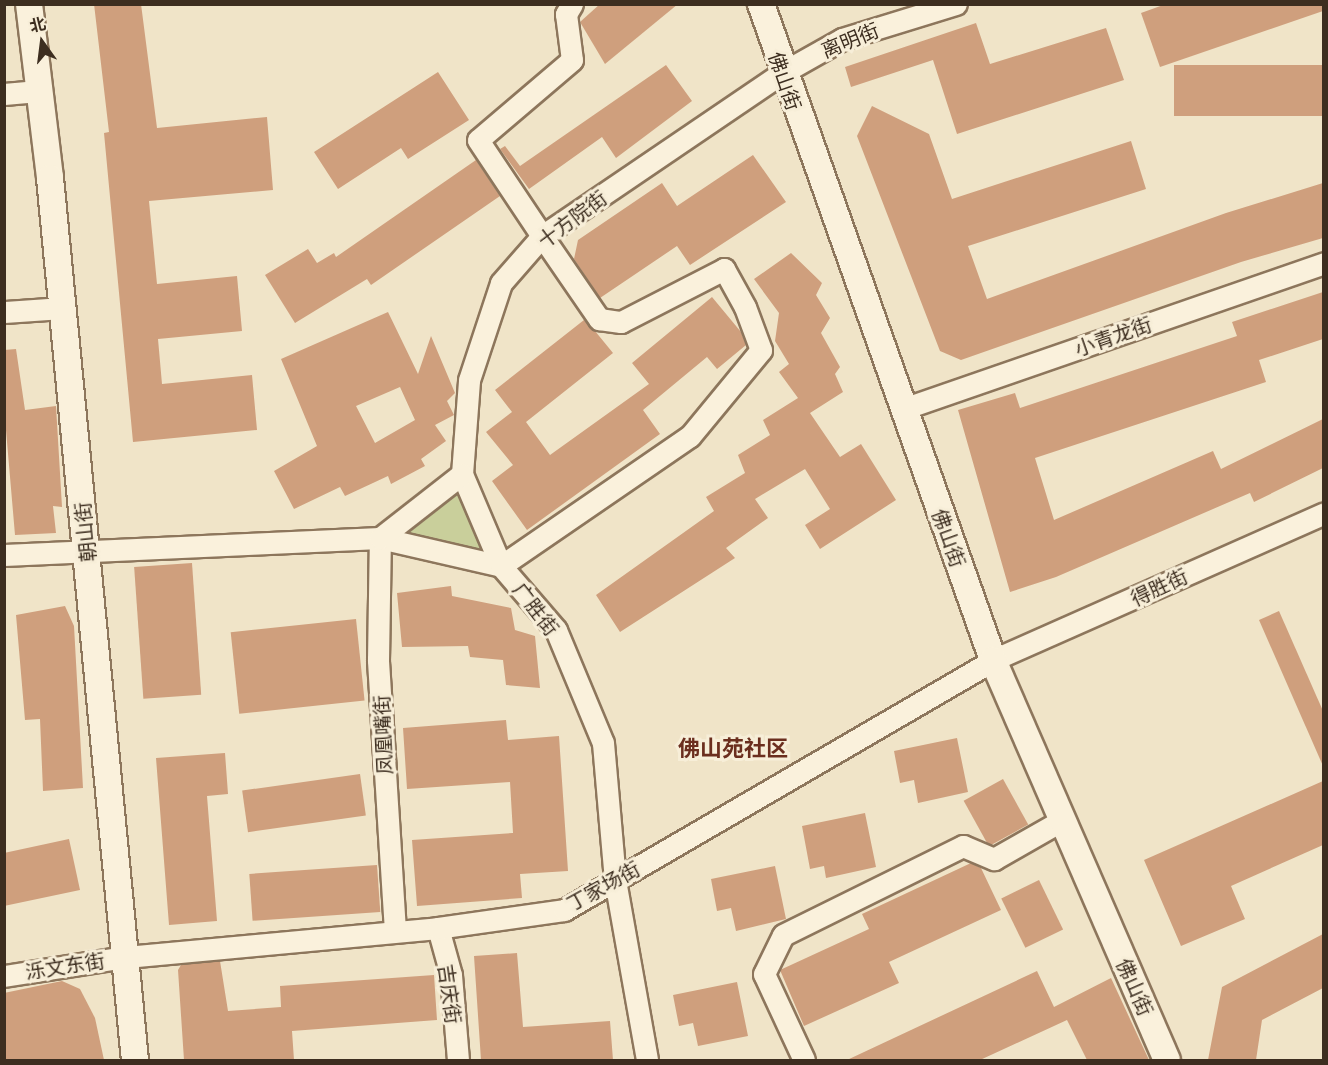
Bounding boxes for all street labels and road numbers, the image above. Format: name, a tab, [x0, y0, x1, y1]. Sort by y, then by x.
street label: 离明街	[818, 18, 882, 62]
street label: 佛山街	[764, 49, 806, 113]
street label: 十方院街	[533, 185, 611, 253]
street label: 小青龙街	[1071, 312, 1155, 360]
street label: 朝山街	[70, 501, 100, 563]
street label: 佛山街	[927, 506, 971, 570]
street label: 得胜街	[1127, 563, 1191, 611]
street label: 广胜街	[508, 578, 564, 640]
street label: 凤凰嘴街	[369, 694, 397, 776]
street label: 丁家场街	[562, 856, 644, 916]
street label: 泺文东街	[24, 948, 106, 984]
street label: 佛山街	[1112, 955, 1158, 1019]
street label: 吉庆街	[434, 963, 466, 1025]

